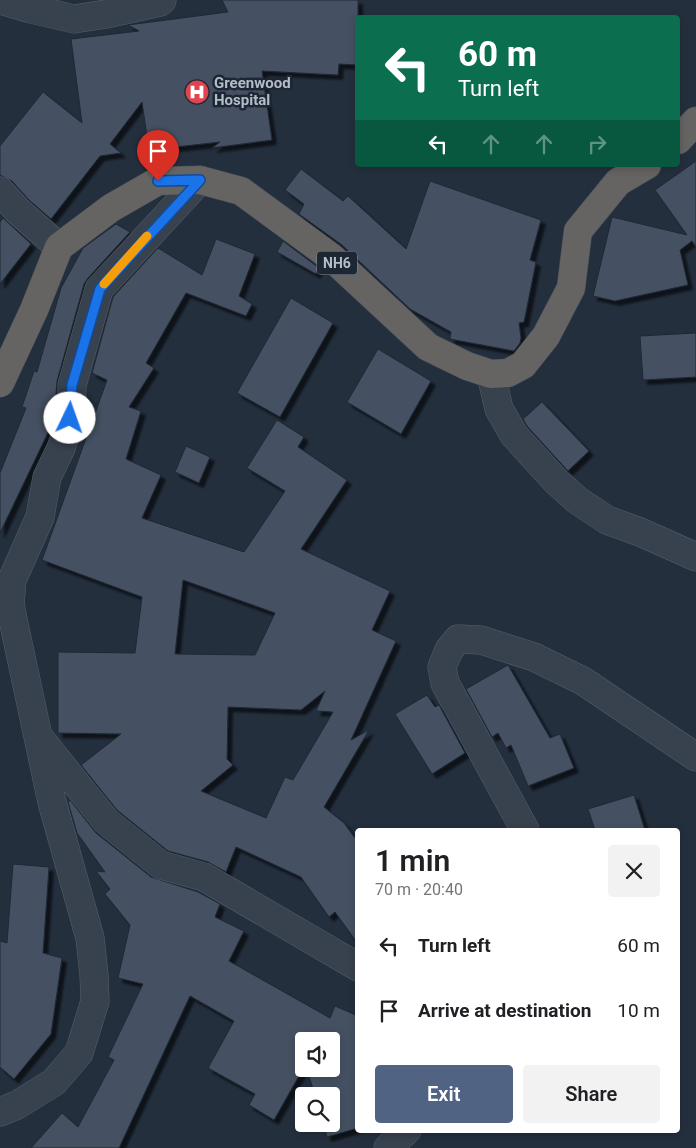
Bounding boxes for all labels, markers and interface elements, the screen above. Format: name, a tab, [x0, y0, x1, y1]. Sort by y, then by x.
text: 60 m	[458, 34, 537, 75]
icon: left	[375, 35, 440, 100]
place label: Greenwood Hospital	[214, 74, 291, 109]
text: Turn left	[458, 76, 539, 101]
hospital icon: Greenwood Hospital	[184, 79, 210, 105]
pin	[137, 130, 179, 181]
icon: left	[424, 130, 452, 158]
icon: ahead	[477, 130, 505, 158]
icon: ahead	[530, 130, 558, 158]
icon: right	[583, 130, 611, 158]
icon: arrive	[144, 137, 172, 165]
road number: NH6	[317, 252, 357, 274]
position arrow	[43, 391, 95, 443]
text: 1 min	[375, 843, 450, 878]
button: close	[608, 845, 660, 897]
text: 70 m · 20:40	[375, 880, 463, 899]
icon: left	[375, 932, 403, 960]
text: Turn left	[418, 934, 491, 957]
text: 60 m	[617, 934, 660, 957]
icon: arrive	[375, 997, 403, 1025]
text: Arrive at destination	[418, 999, 591, 1022]
text: 10 m	[617, 999, 660, 1022]
map controls	[295, 1032, 340, 1132]
button: sound	[295, 1032, 340, 1077]
button: Exit	[375, 1065, 513, 1123]
button: Share	[523, 1065, 660, 1123]
button: search	[295, 1087, 340, 1132]

